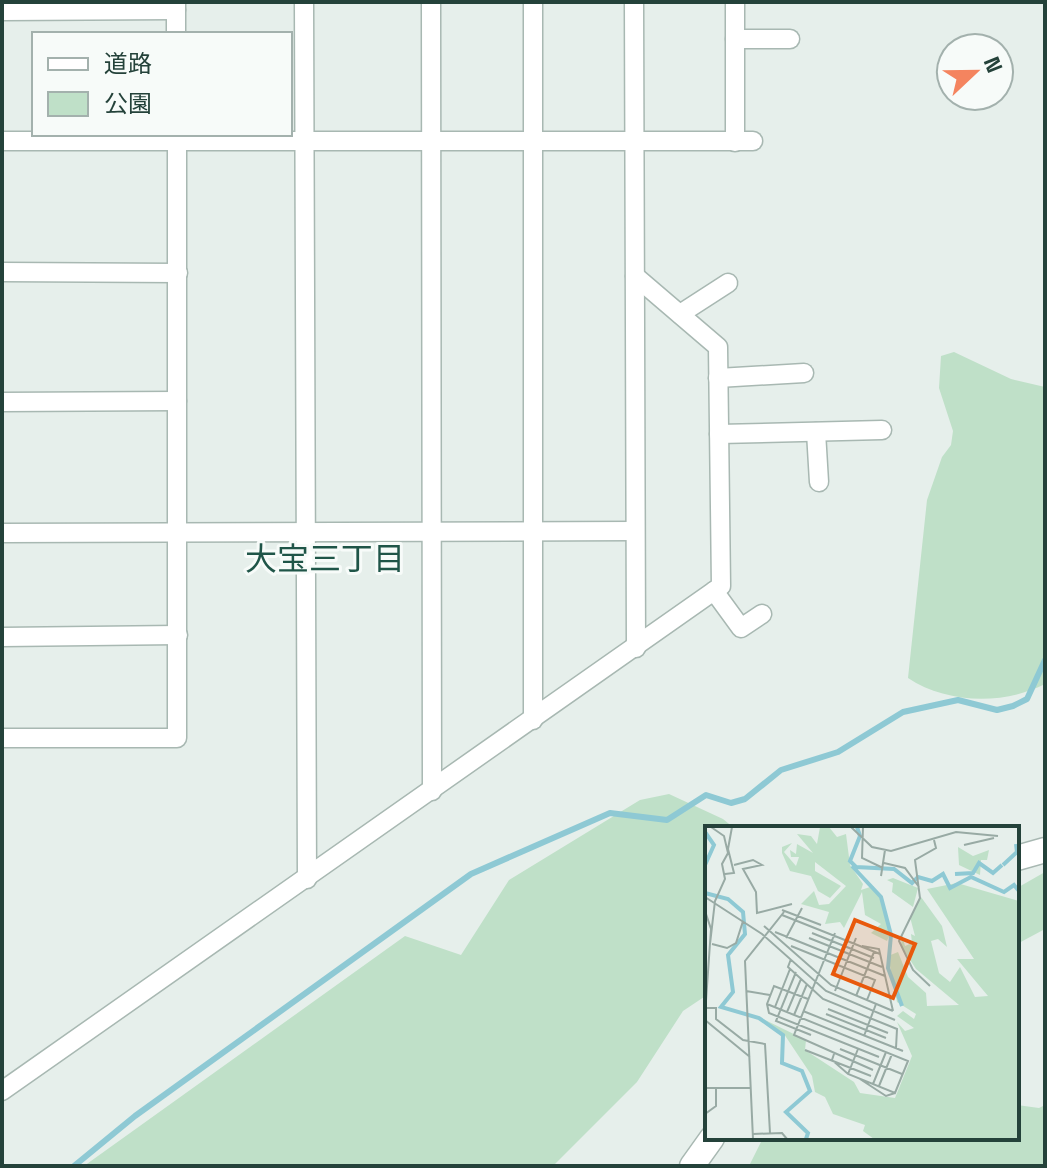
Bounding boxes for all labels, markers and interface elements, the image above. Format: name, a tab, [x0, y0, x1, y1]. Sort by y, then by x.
legend	[32, 32, 292, 136]
north arrow	[935, 32, 1015, 112]
text: 道路	[104, 48, 152, 79]
text: N	[978, 52, 1009, 77]
text: 公園	[104, 88, 152, 119]
district label: 大宝三丁目	[245, 539, 405, 579]
inset map	[705, 826, 1019, 1140]

